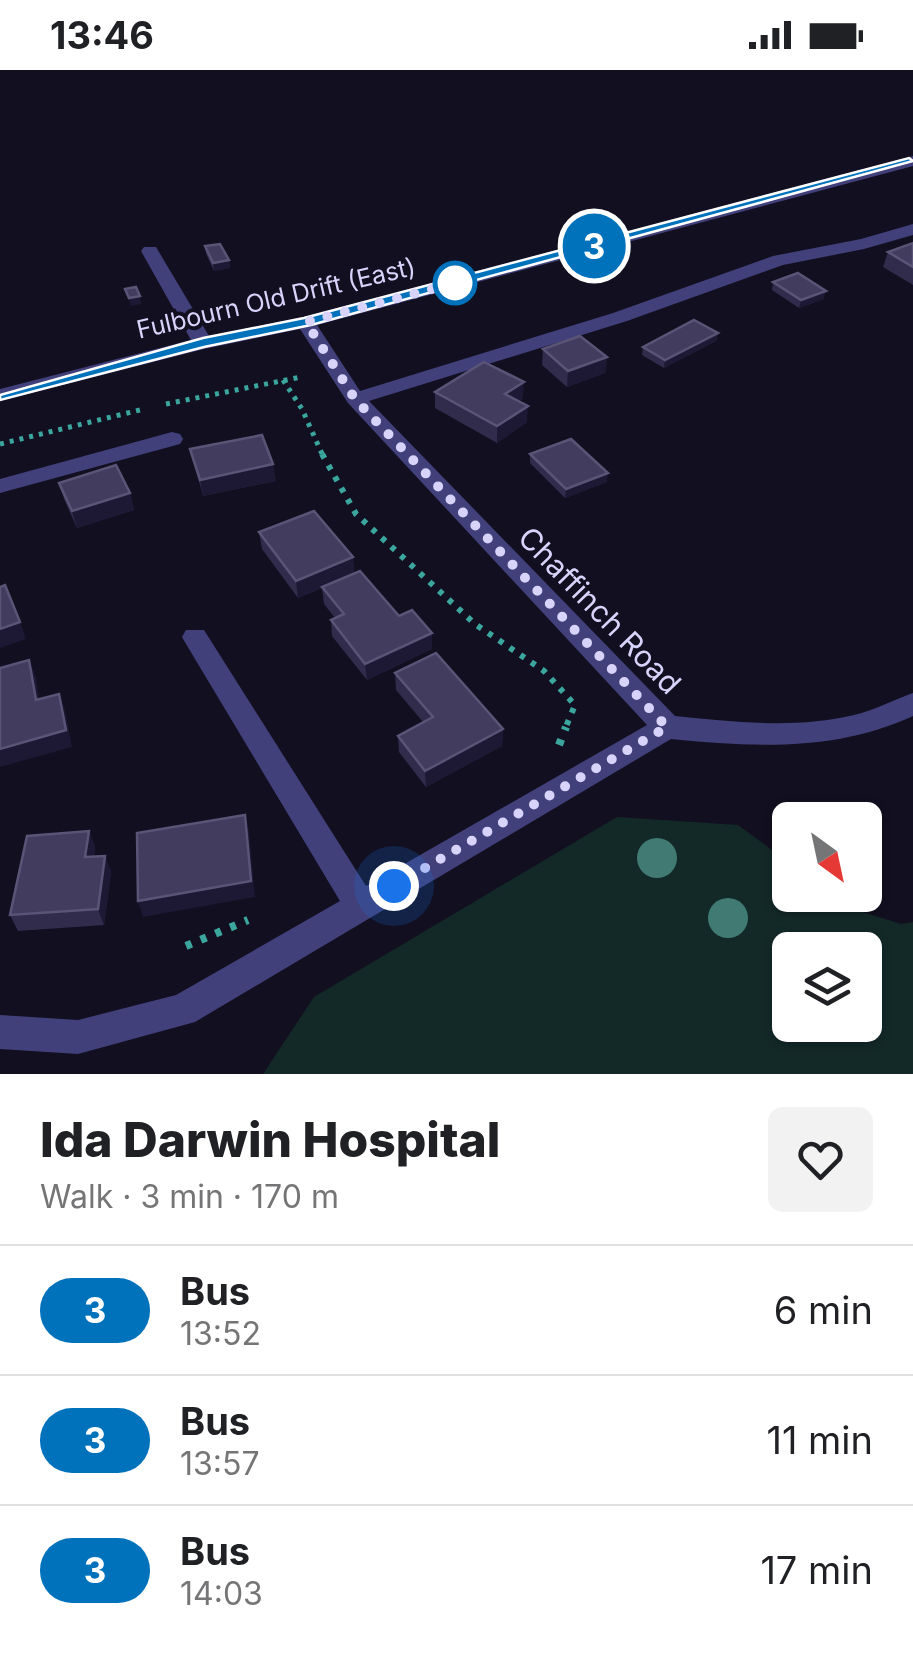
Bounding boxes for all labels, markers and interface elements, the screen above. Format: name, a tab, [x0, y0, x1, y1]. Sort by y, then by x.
text: 13:46	[50, 12, 154, 58]
line badge: 3	[562, 214, 626, 278]
text: 3	[583, 225, 605, 267]
street label: Fulbourn Old Drift (East)	[134, 251, 418, 345]
unlabelled marker	[434, 262, 476, 304]
street label: Chaffinch Road	[511, 519, 689, 701]
north arrow	[772, 802, 882, 912]
map controls	[772, 802, 882, 1042]
your location	[369, 861, 419, 911]
button: layers	[772, 932, 882, 1042]
button: heart	[768, 1107, 873, 1212]
text: Ida Darwin Hospital	[40, 1110, 500, 1169]
text: Walk · 3 min · 170 m	[40, 1177, 339, 1216]
text: Bus	[180, 1268, 250, 1314]
text: 6 min	[774, 1287, 873, 1333]
text: 3	[84, 1289, 106, 1331]
text: 13:52	[180, 1314, 261, 1353]
text: Bus	[180, 1398, 250, 1444]
text: 11 min	[766, 1417, 873, 1463]
text: 3	[84, 1419, 106, 1461]
text: 13:57	[180, 1444, 260, 1483]
text: Bus	[180, 1528, 250, 1574]
text: 17 min	[760, 1547, 873, 1593]
text: 3	[84, 1549, 106, 1591]
text: 14:03	[180, 1574, 263, 1613]

